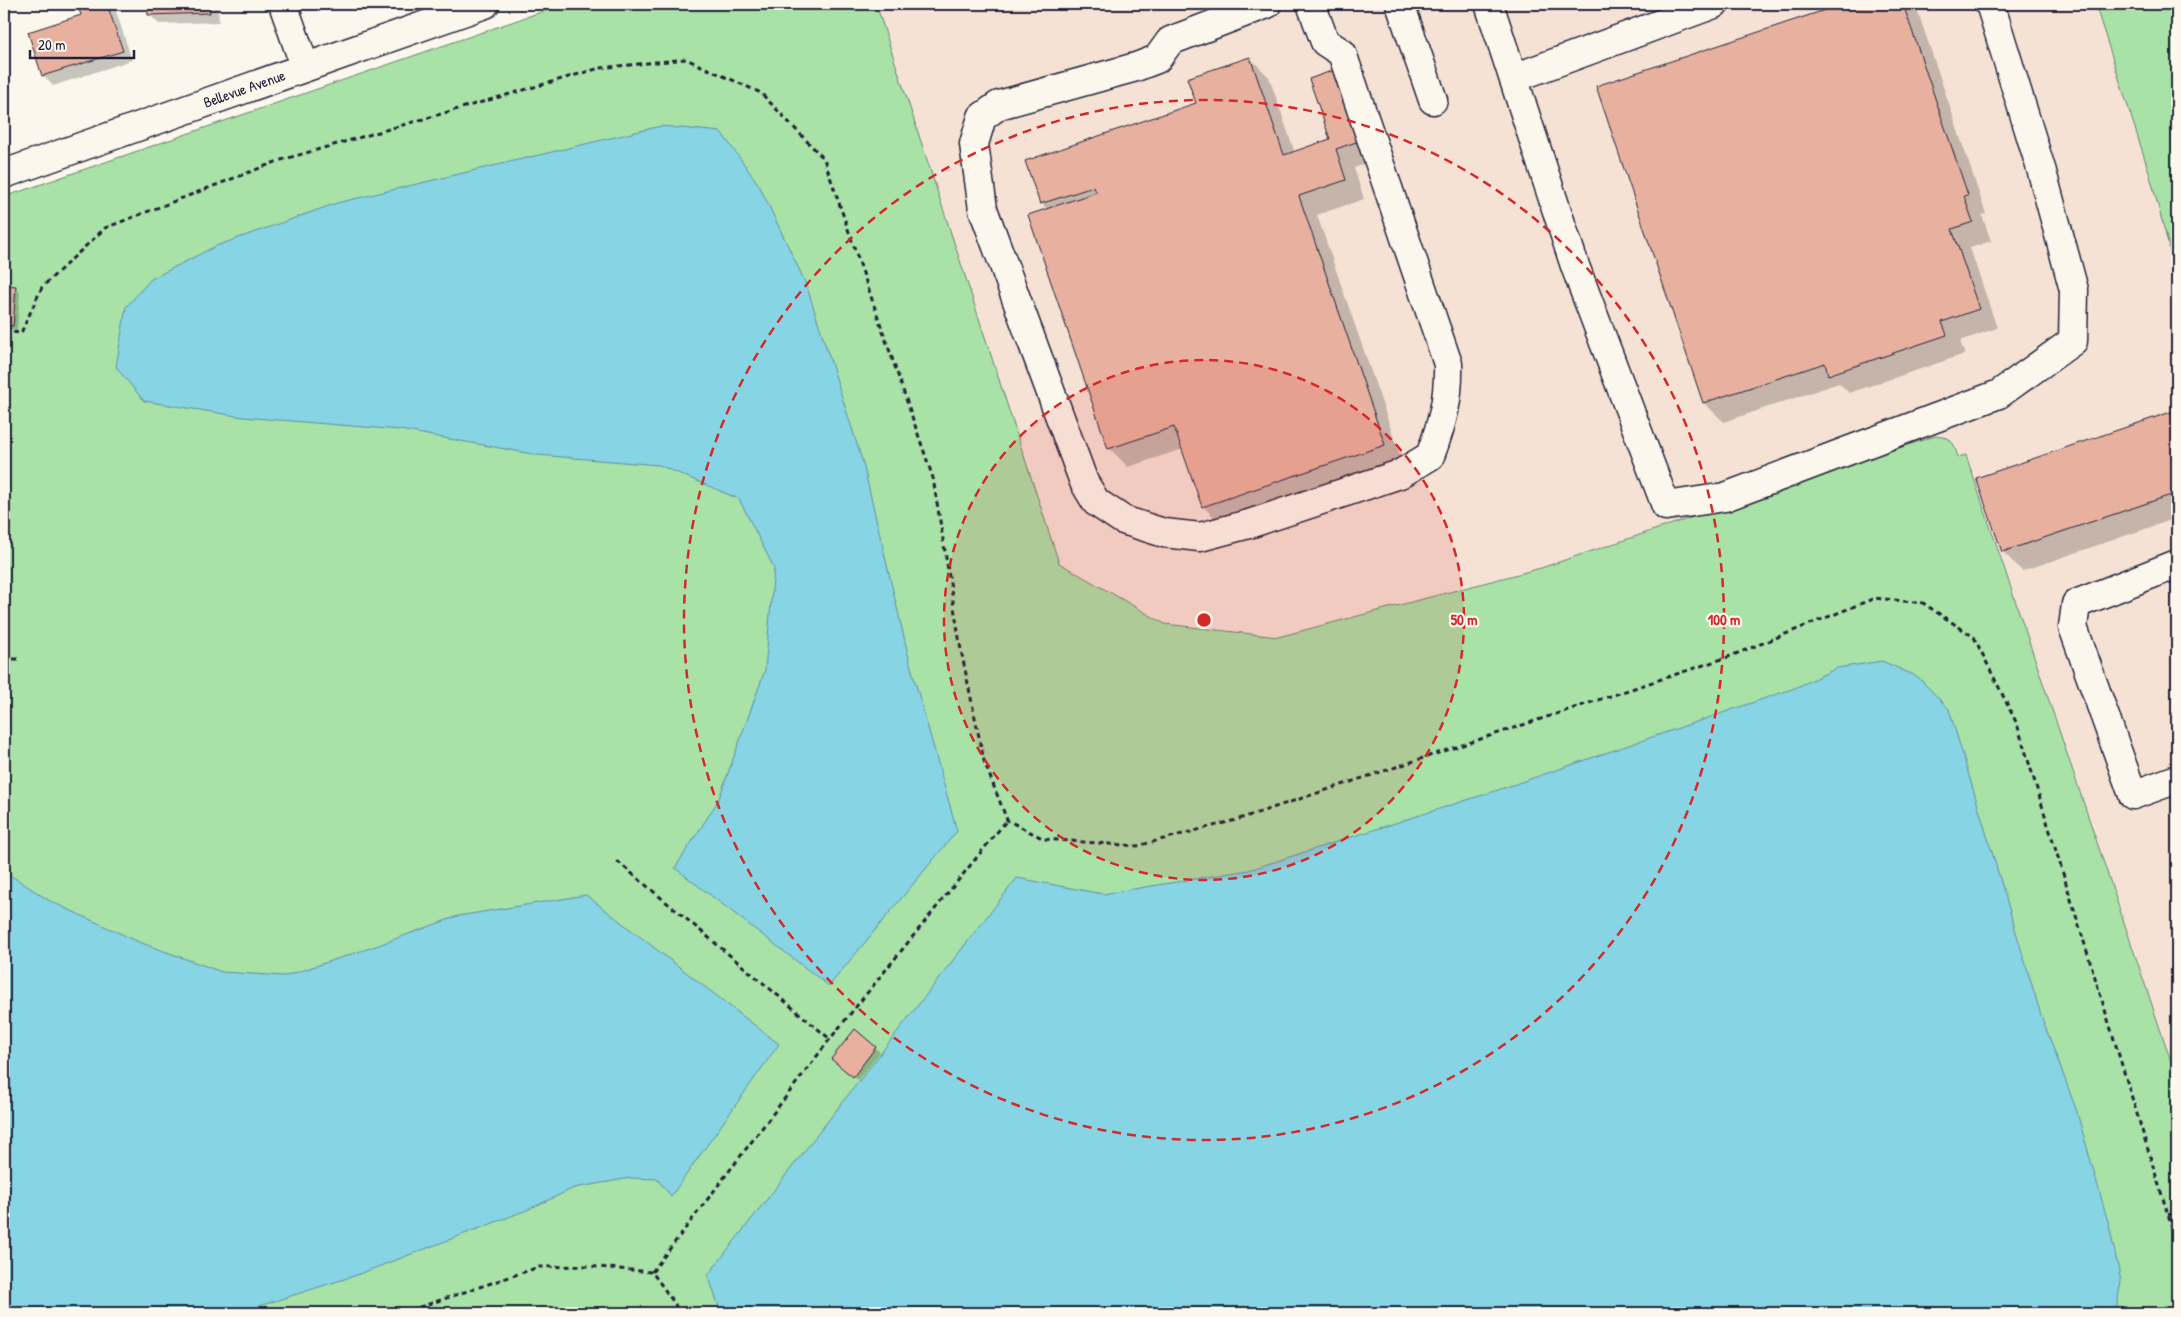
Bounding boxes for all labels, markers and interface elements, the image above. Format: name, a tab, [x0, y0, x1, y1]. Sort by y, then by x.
scale bar	[30, 28, 134, 60]
text: 20 m	[38, 34, 65, 55]
street label: Bellevue Avenue	[200, 64, 288, 113]
text: 50 m	[1451, 609, 1477, 630]
text: 100 m	[1708, 609, 1740, 630]
centre of rings	[1195, 611, 1213, 629]

